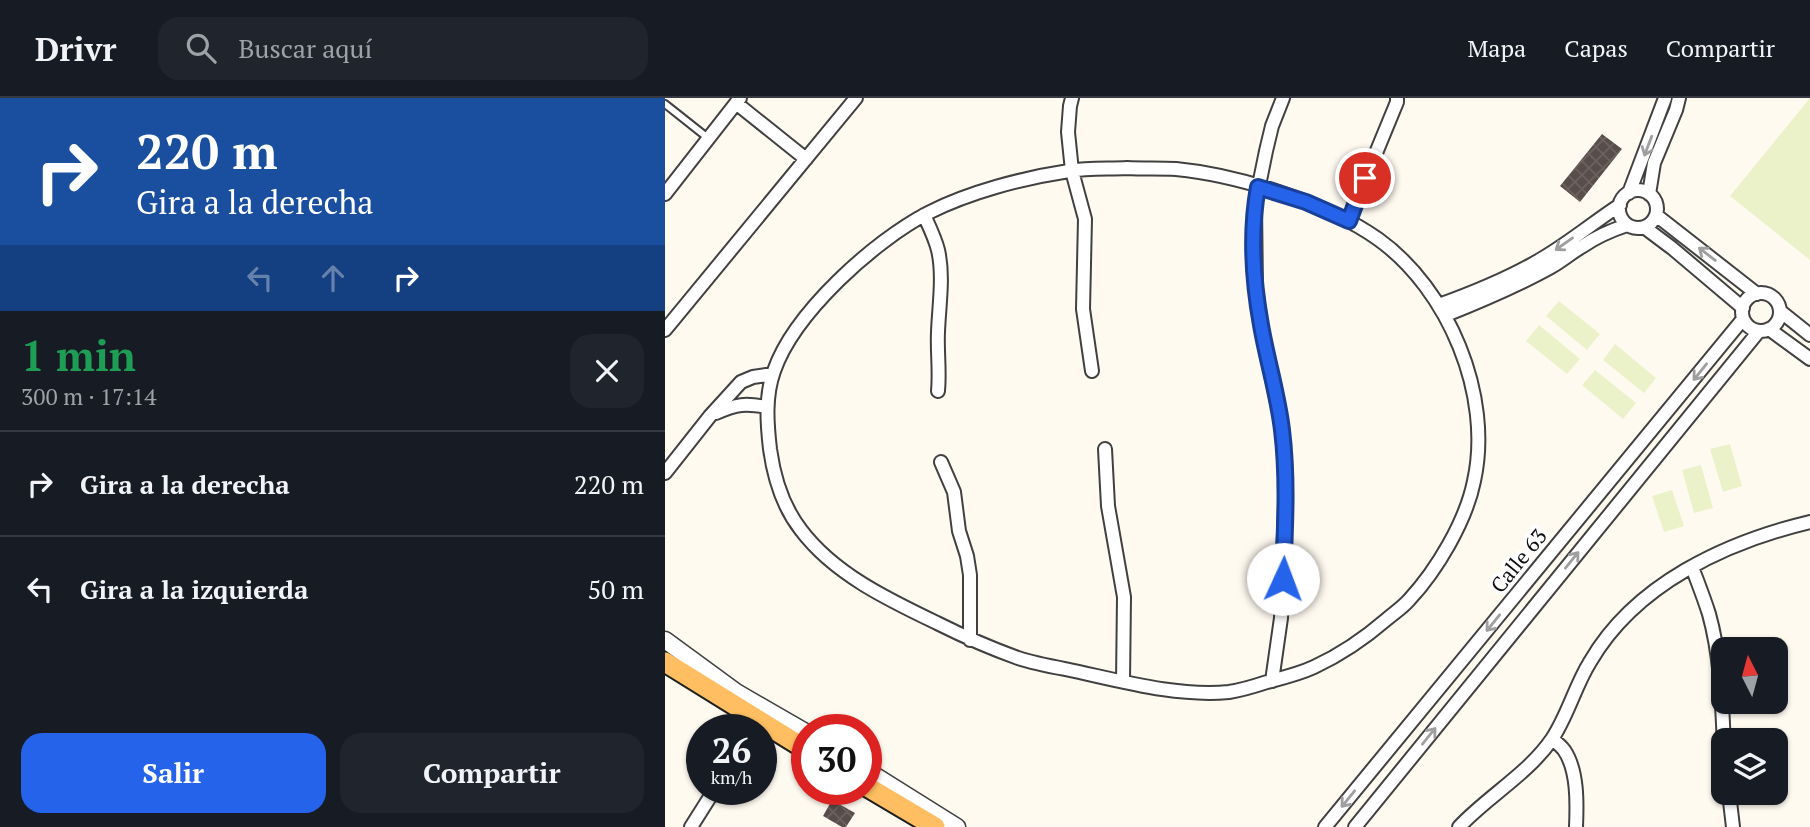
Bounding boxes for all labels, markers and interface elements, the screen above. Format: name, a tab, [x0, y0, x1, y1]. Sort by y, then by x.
search box	[158, 17, 648, 80]
text: Drivr	[35, 27, 116, 70]
icon: search	[182, 29, 220, 67]
text: Buscar aquí	[238, 31, 372, 65]
text: Mapa	[1468, 32, 1526, 64]
text: Capas	[1564, 32, 1628, 64]
text: Compartir	[1666, 32, 1775, 64]
text: 220 m	[136, 118, 278, 183]
icon: right	[21, 126, 112, 217]
one-way arrow	[1640, 134, 1653, 156]
pin	[1335, 148, 1395, 208]
icon: arrive	[1346, 159, 1384, 197]
text: Gira a la derecha	[136, 181, 373, 223]
one-way arrow	[1554, 237, 1574, 251]
one-way arrow	[1698, 247, 1716, 262]
icon: left	[241, 259, 279, 297]
icon: ahead	[314, 259, 352, 297]
icon: right	[387, 259, 425, 297]
text: 1 min	[21, 327, 136, 383]
button: close	[570, 334, 644, 408]
one-way arrow	[1692, 362, 1708, 380]
text: 300 m · 17:14	[21, 381, 156, 412]
icon: right	[21, 465, 59, 503]
text: Gira a la derecha	[80, 467, 290, 501]
text: 220 m	[574, 467, 644, 501]
street label: Calle 63	[1484, 522, 1553, 598]
position arrow	[1246, 542, 1320, 616]
one-way arrow	[1565, 551, 1580, 569]
icon: left	[21, 570, 59, 608]
text: Gira a la izquierda	[80, 572, 308, 606]
text: 50 m	[588, 572, 644, 606]
one-way arrow	[1485, 614, 1501, 632]
north arrow	[1711, 637, 1789, 714]
map controls	[1711, 637, 1788, 805]
speed limit sign: 30	[791, 714, 882, 805]
text: 26	[712, 727, 751, 773]
one-way arrow	[1421, 728, 1436, 746]
button: layers	[1711, 728, 1788, 805]
button: Salir	[21, 733, 326, 813]
button: Compartir	[340, 733, 644, 813]
text: km/h	[711, 765, 752, 789]
one-way arrow	[1341, 789, 1356, 807]

